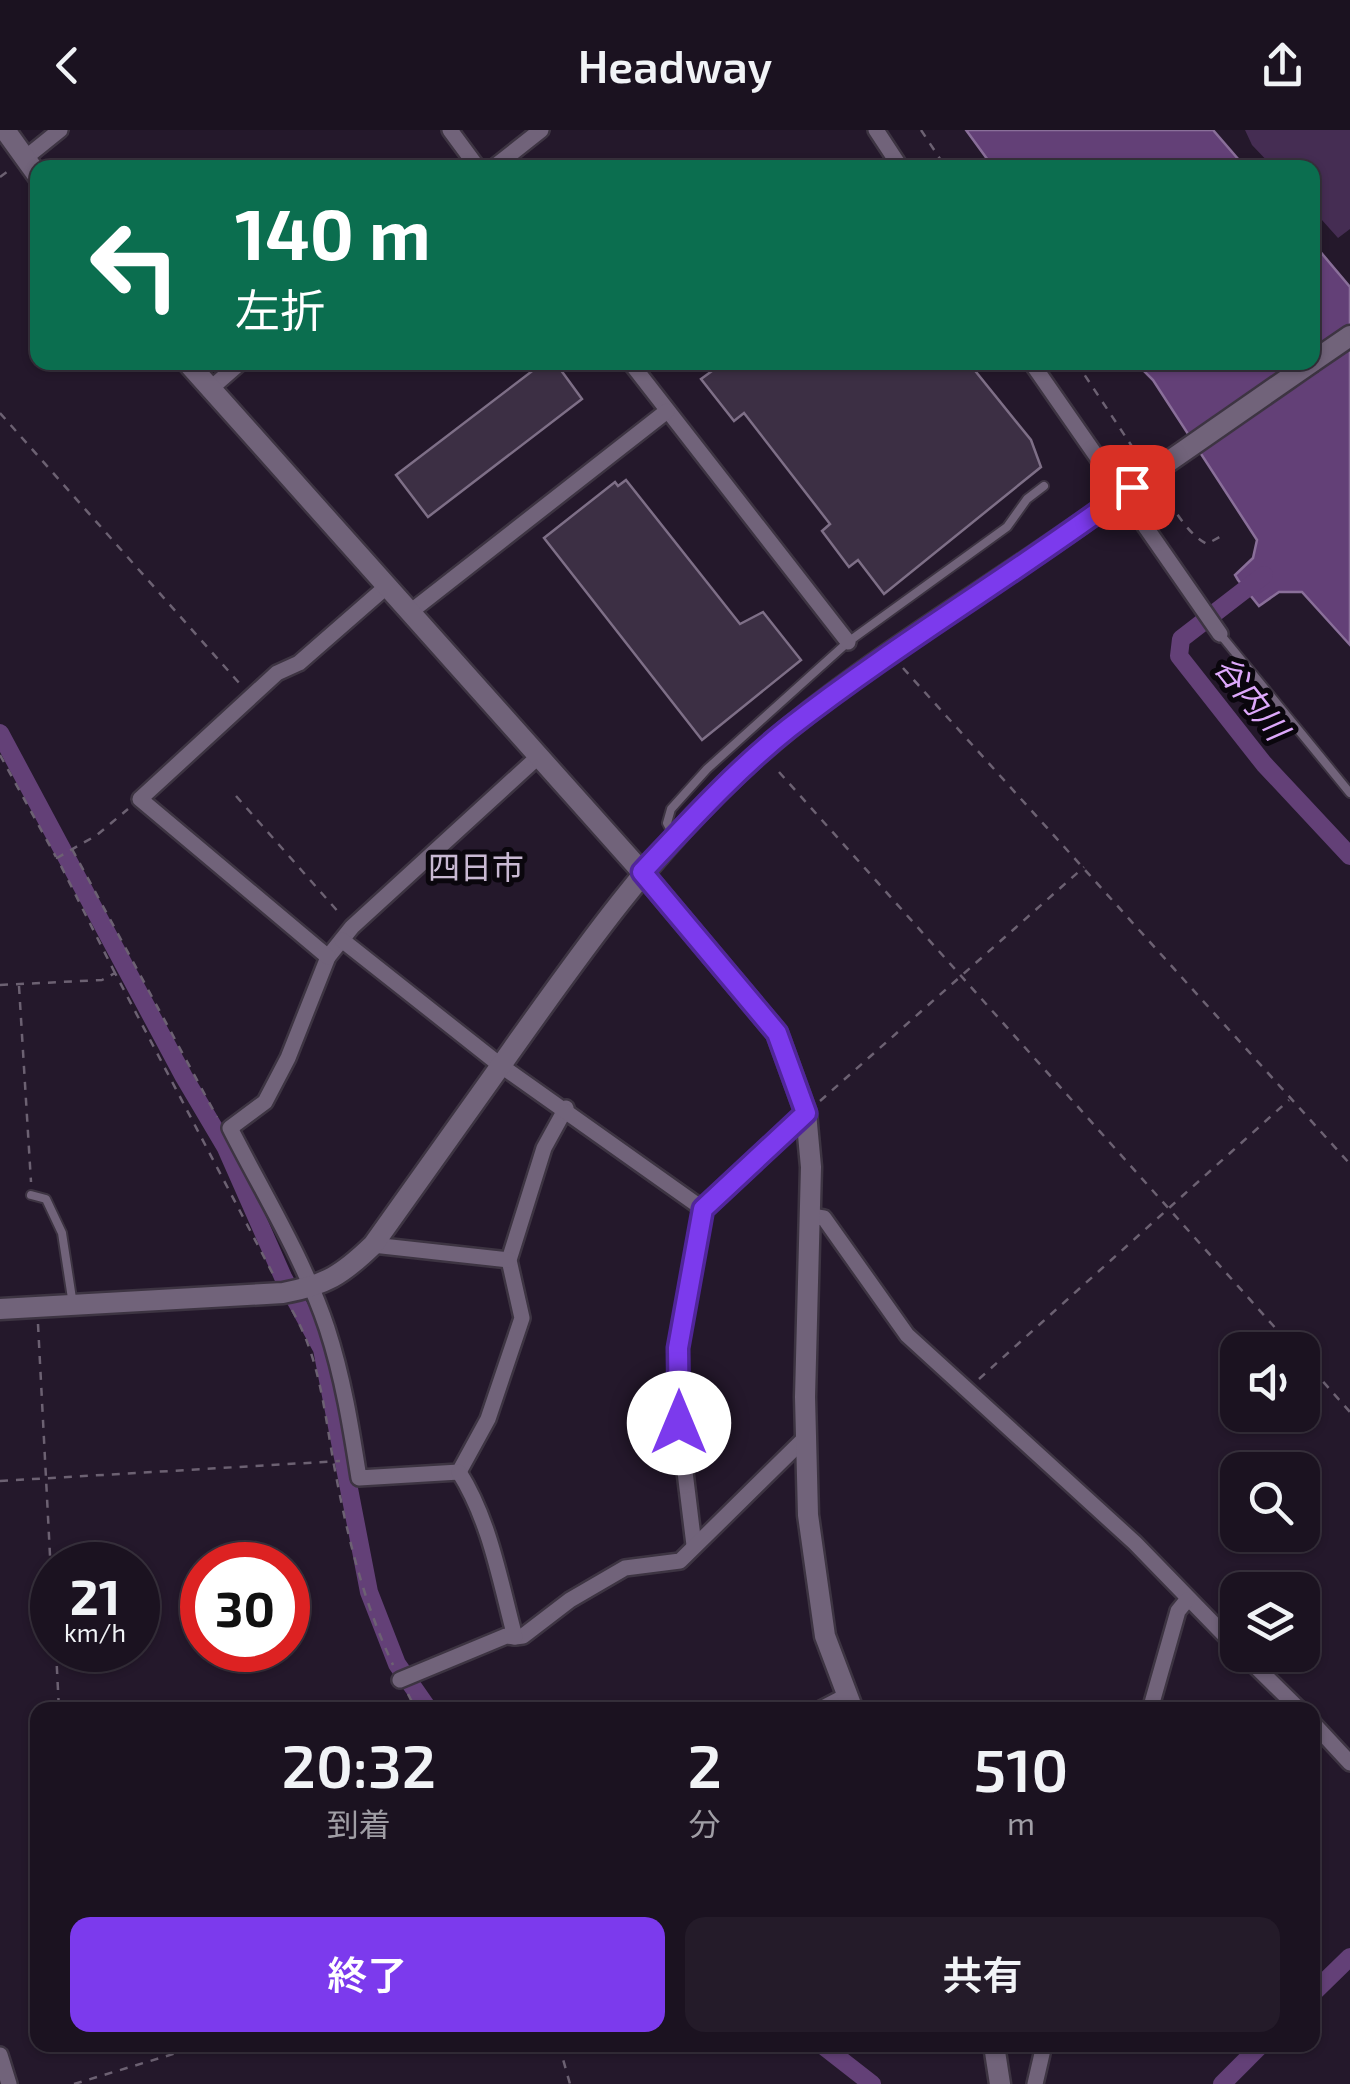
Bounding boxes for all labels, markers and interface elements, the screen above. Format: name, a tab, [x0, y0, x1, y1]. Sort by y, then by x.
icon: back	[40, 38, 95, 93]
text: Headway	[578, 38, 772, 92]
icon: share	[1255, 38, 1310, 93]
text: 140 m	[235, 190, 431, 274]
icon: left	[70, 200, 200, 330]
text: 左折	[235, 282, 325, 336]
pin	[1090, 445, 1175, 530]
icon: arrive	[1105, 460, 1160, 515]
water label: 谷内川	[1208, 647, 1299, 749]
district label: 四日市	[428, 847, 524, 885]
map controls	[1220, 1332, 1320, 1672]
button: sound	[1220, 1332, 1320, 1432]
position arrow	[627, 1371, 731, 1475]
button: search	[1220, 1452, 1320, 1552]
speed limit sign: 30	[180, 1542, 310, 1672]
text: 21	[70, 1565, 120, 1625]
button: layers	[1220, 1572, 1320, 1672]
text: km/h	[64, 1617, 126, 1647]
text: 20:32	[282, 1728, 436, 1800]
text: 2	[688, 1728, 722, 1800]
text: 510	[974, 1732, 1068, 1804]
text: m	[1007, 1803, 1035, 1841]
text: 到着	[327, 1804, 391, 1842]
text: 分	[689, 1804, 721, 1842]
button: 終了	[70, 1917, 665, 2032]
button: 共有	[685, 1917, 1280, 2032]

